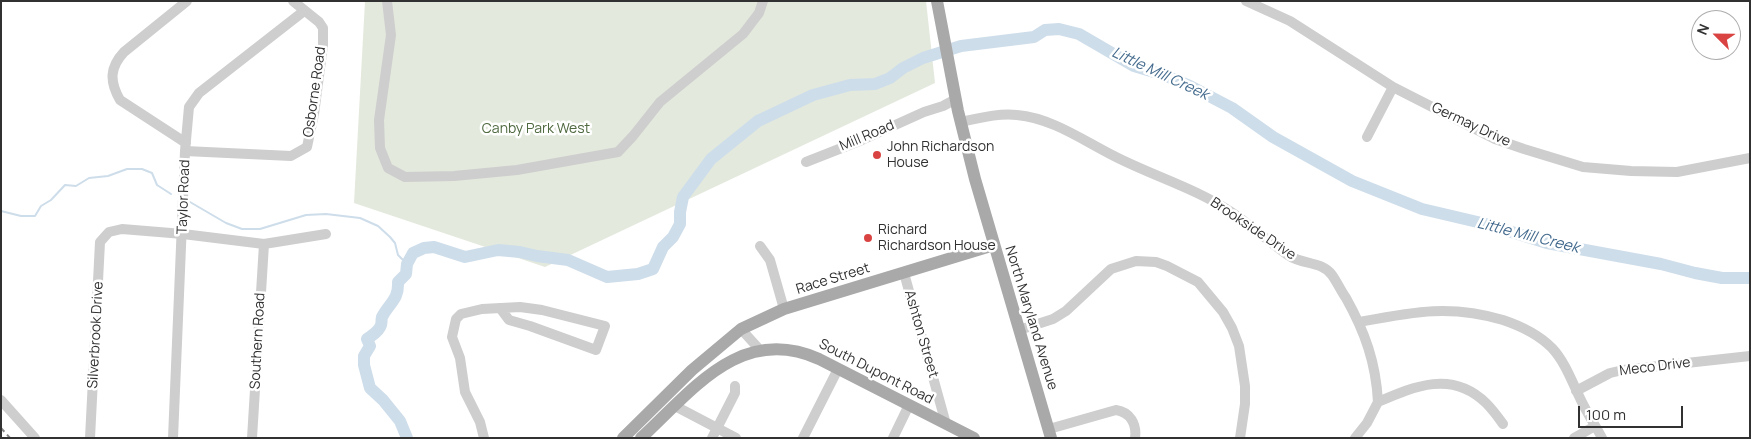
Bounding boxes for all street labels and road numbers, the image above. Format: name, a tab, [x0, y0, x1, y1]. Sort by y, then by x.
street label: Osborne Road	[300, 46, 330, 138]
street label: Germay Drive	[1429, 99, 1513, 151]
street label: Mill Road	[837, 117, 897, 155]
street label: Taylor Road	[174, 159, 194, 235]
street label: Brookside Drive	[1207, 194, 1299, 264]
street label: North Maryland Avenue	[1001, 244, 1061, 392]
street label: Race Street	[794, 260, 872, 298]
street label: Silverbrook Drive	[85, 281, 107, 389]
street label: Ashton Street	[900, 288, 942, 380]
street label: Southern Road	[247, 292, 269, 390]
street label: South Dupont Road	[816, 336, 936, 408]
street label: Meco Drive	[1619, 354, 1691, 380]

